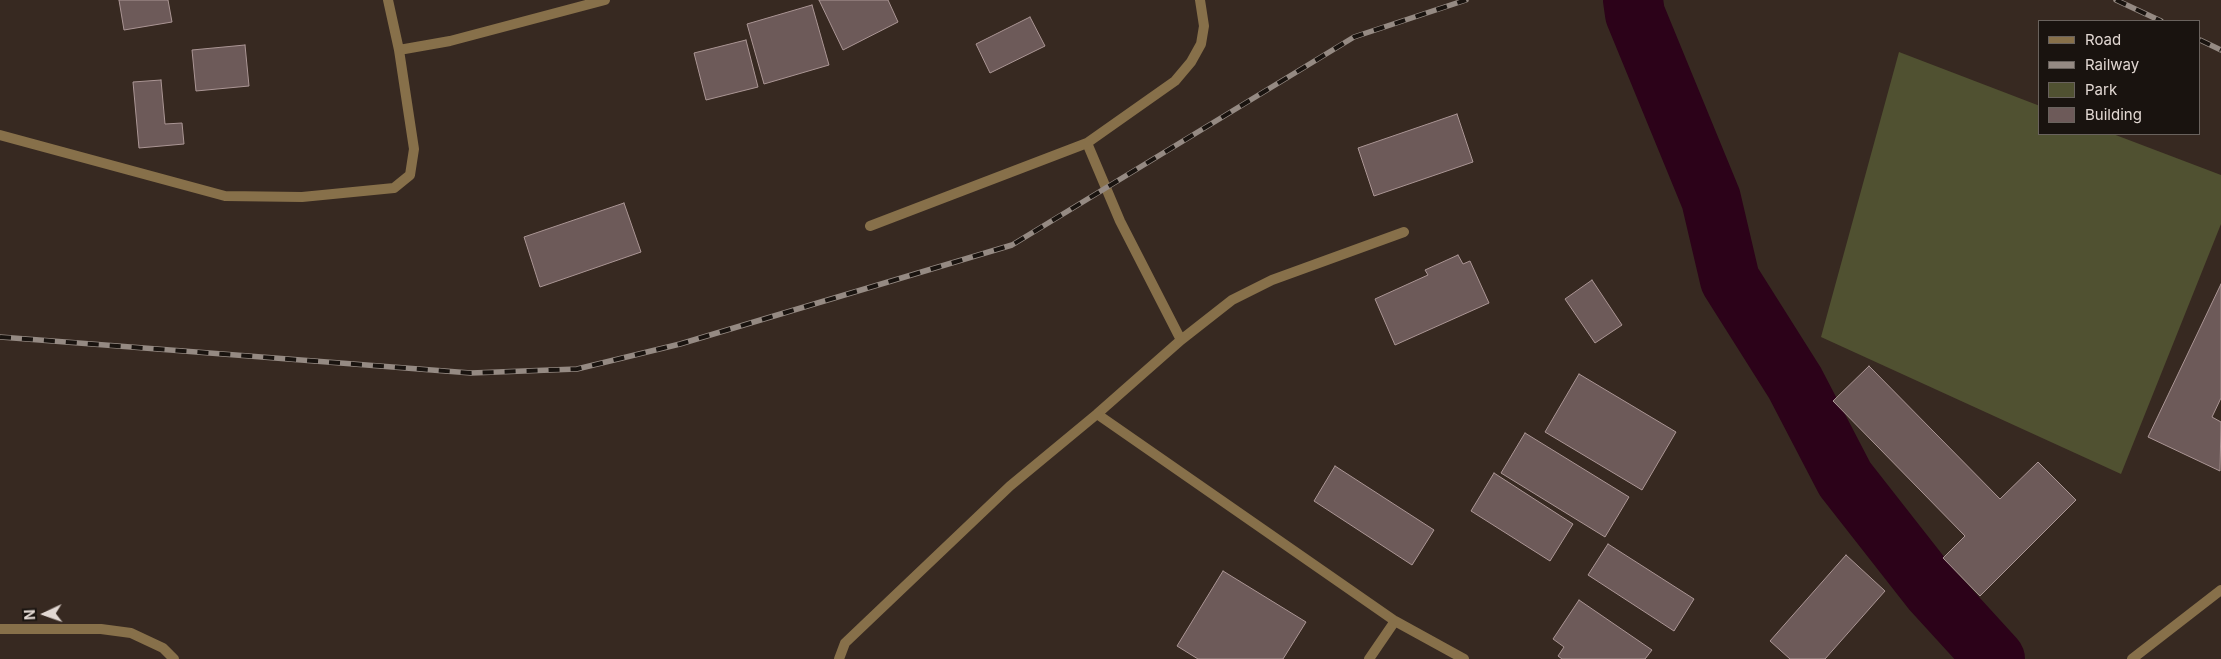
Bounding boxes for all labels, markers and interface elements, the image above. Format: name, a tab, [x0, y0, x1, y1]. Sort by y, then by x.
legend	[2038, 20, 2201, 135]
text: Road	[2085, 30, 2121, 49]
text: Railway	[2085, 55, 2139, 74]
text: Park	[2085, 80, 2117, 99]
text: Building	[2085, 105, 2142, 124]
north arrow	[20, 589, 70, 639]
text: N	[21, 609, 38, 621]

